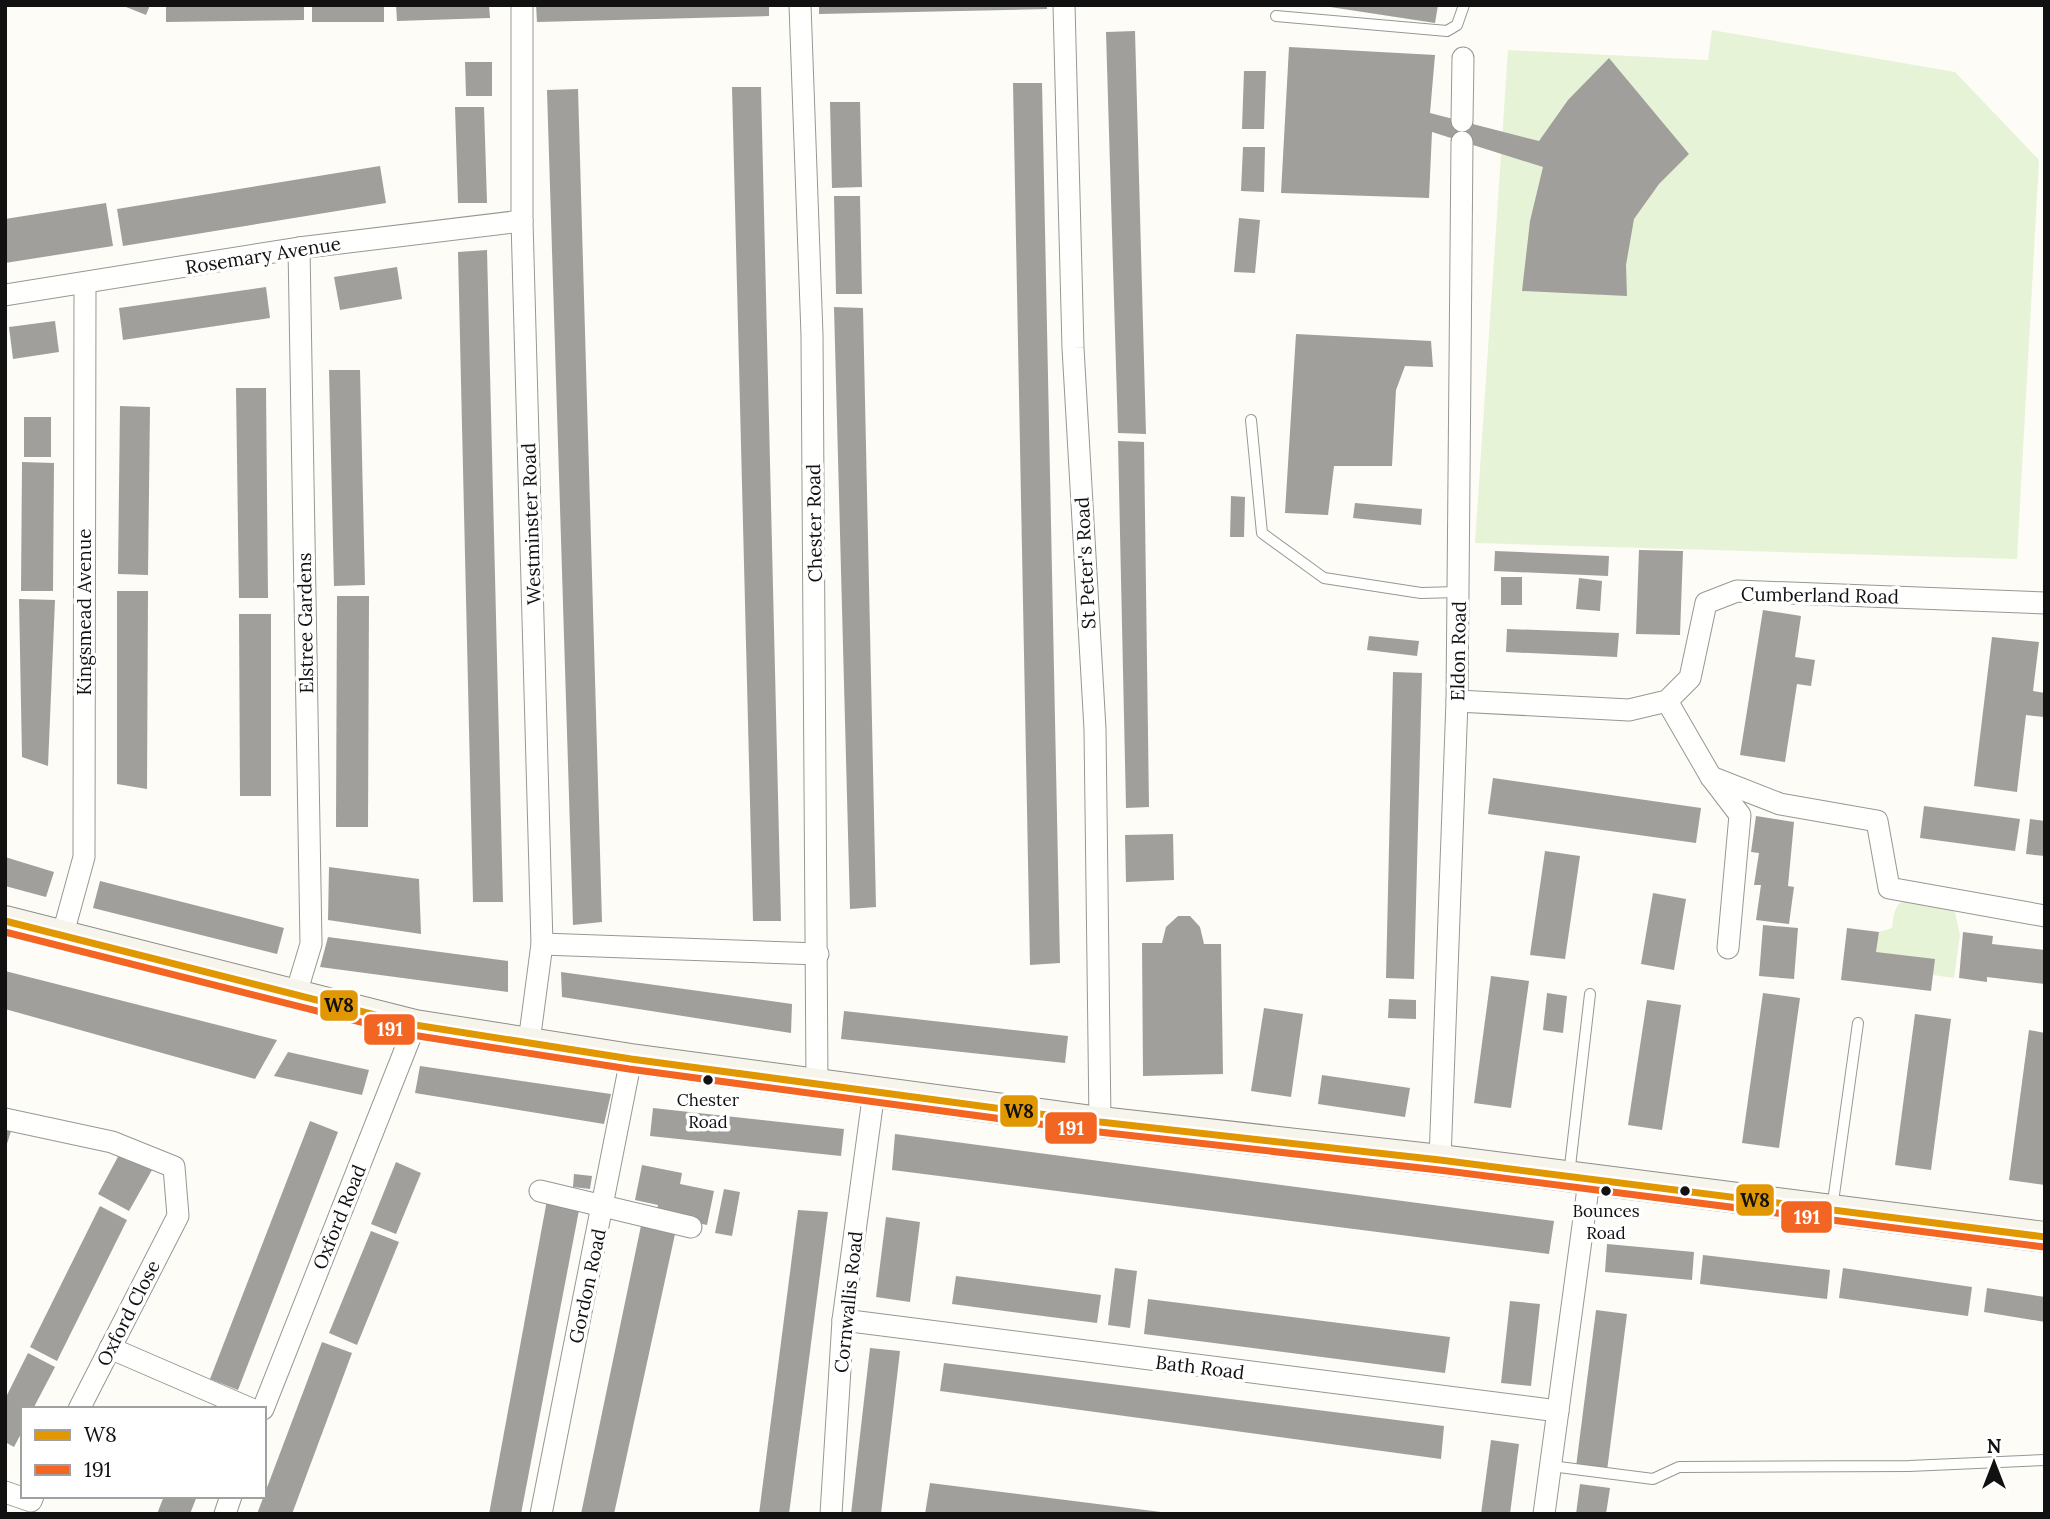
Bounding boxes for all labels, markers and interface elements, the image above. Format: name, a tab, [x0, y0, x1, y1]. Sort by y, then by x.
street label: Rosemary Avenue	[184, 231, 342, 279]
street label: Westminster Road	[516, 443, 546, 605]
street label: Chester Road	[801, 463, 827, 583]
street label: St Peter's Road	[1070, 496, 1100, 630]
street label: Kingsmead Avenue	[72, 528, 96, 696]
street label: Elstree Gardens	[292, 552, 318, 694]
street label: Cumberland Road	[1741, 582, 1899, 608]
street label: Eldon Road	[1445, 601, 1471, 701]
line badge: W8	[319, 989, 359, 1022]
text: W8	[324, 993, 354, 1017]
line badge: 191	[363, 1013, 416, 1046]
text: 191	[377, 1017, 403, 1041]
marker: Chester Road	[701, 1073, 715, 1087]
place label: Chester Road	[677, 1089, 740, 1133]
line badge: W8	[999, 1094, 1039, 1128]
text: W8	[1004, 1099, 1034, 1123]
line badge: 191	[1044, 1111, 1098, 1145]
text: 191	[1058, 1116, 1084, 1140]
street label: Oxford Road	[307, 1161, 371, 1273]
line badge: W8	[1735, 1183, 1775, 1217]
marker: Bounces Road	[1599, 1184, 1613, 1198]
unlabelled marker	[1678, 1184, 1692, 1198]
text: W8	[1740, 1188, 1770, 1212]
place label: Bounces Road	[1572, 1200, 1640, 1244]
line badge: 191	[1780, 1200, 1833, 1234]
text: 191	[1794, 1205, 1820, 1229]
street label: Gordon Road	[563, 1226, 611, 1346]
street label: Cornwallis Road	[829, 1230, 867, 1374]
street label: Oxford Close	[91, 1256, 165, 1370]
street label: Bath Road	[1154, 1350, 1246, 1384]
legend	[21, 1407, 266, 1498]
text: W8	[84, 1421, 117, 1448]
north arrow	[1959, 1428, 2029, 1498]
text: N	[1987, 1434, 2002, 1458]
text: 191	[84, 1456, 111, 1483]

